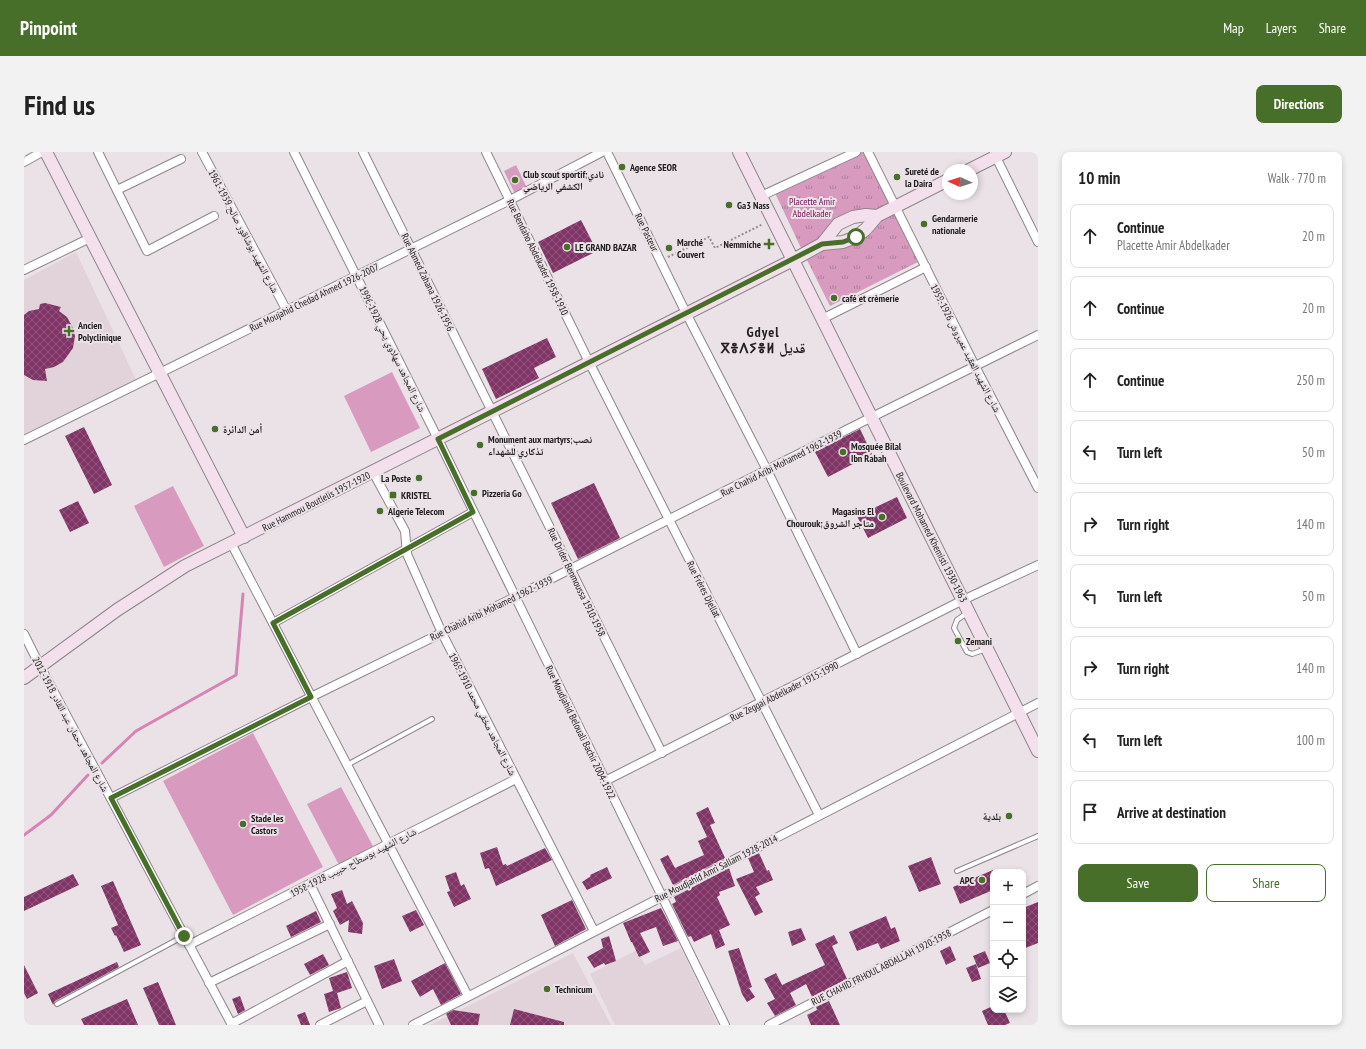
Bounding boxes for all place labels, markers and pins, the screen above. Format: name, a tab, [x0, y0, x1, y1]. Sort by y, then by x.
place label: Agence SEOR	[629, 161, 677, 174]
marker: Agence SEOR	[617, 162, 627, 172]
place label: Sureté de la Daira	[905, 165, 939, 190]
place label: Club scout sportif;نادي الكشفي الرياضي	[523, 168, 604, 194]
marker: Sureté de la Daira	[892, 172, 902, 182]
marker: Club scout sportif;نادي الكشفي الرياضي	[510, 175, 520, 185]
place label: Ga3 Nass	[737, 199, 770, 212]
marker: Ga3 Nass	[724, 200, 734, 210]
place label: Gendarmerie nationale	[932, 212, 978, 237]
marker: Gendarmerie nationale	[919, 219, 929, 229]
place label: Marché Couvert	[677, 236, 705, 261]
place label: Nemmiche	[724, 238, 761, 251]
marker: Nemmiche	[764, 239, 774, 249]
place label: LE GRAND BAZAR	[575, 241, 637, 254]
marker: LE GRAND BAZAR	[562, 242, 572, 252]
marker: Marché Couvert	[664, 243, 674, 253]
place label: café et crèmerie	[842, 292, 899, 305]
marker: café et crèmerie	[829, 293, 839, 303]
place label: Ancien Polyclinique	[77, 319, 121, 344]
marker: Ancien Polyclinique	[63, 325, 75, 337]
place label: أمن الدائرة	[223, 423, 262, 436]
marker: أمن الدائرة	[210, 424, 220, 434]
place label: Monument aux martyrs;نصب تذكاري للشهداء	[488, 433, 592, 459]
marker: Monument aux martyrs;نصب تذكاري للشهداء	[475, 440, 485, 450]
place label: Mosquée Bilal Ibn Rabah	[851, 440, 902, 465]
marker: Mosquée Bilal Ibn Rabah	[838, 447, 848, 457]
place label: La Poste	[381, 472, 411, 485]
marker: La Poste	[414, 473, 424, 483]
place label: Pizzeria Go	[482, 487, 522, 500]
marker: Pizzeria Go	[469, 488, 479, 498]
place label: KRISTEL	[401, 489, 432, 502]
marker: KRISTEL	[388, 490, 398, 500]
place label: Algerie Telecom	[387, 505, 445, 518]
place label: Magasins El Chourouk;متاجر الشروق	[786, 505, 875, 530]
marker: Algerie Telecom	[375, 506, 385, 516]
marker: Magasins El Chourouk;متاجر الشروق	[877, 512, 887, 522]
place label: Zemani	[966, 635, 992, 648]
marker: Zemani	[953, 636, 963, 646]
place label: بلدية	[983, 810, 1001, 823]
marker: بلدية	[1004, 811, 1014, 821]
place label: Stade les Castors	[251, 812, 284, 837]
marker: Stade les Castors	[238, 819, 248, 829]
place label: APC	[959, 874, 974, 887]
marker: APC	[977, 875, 987, 885]
place label: Technicum	[555, 983, 593, 996]
marker: Technicum	[542, 984, 552, 994]

